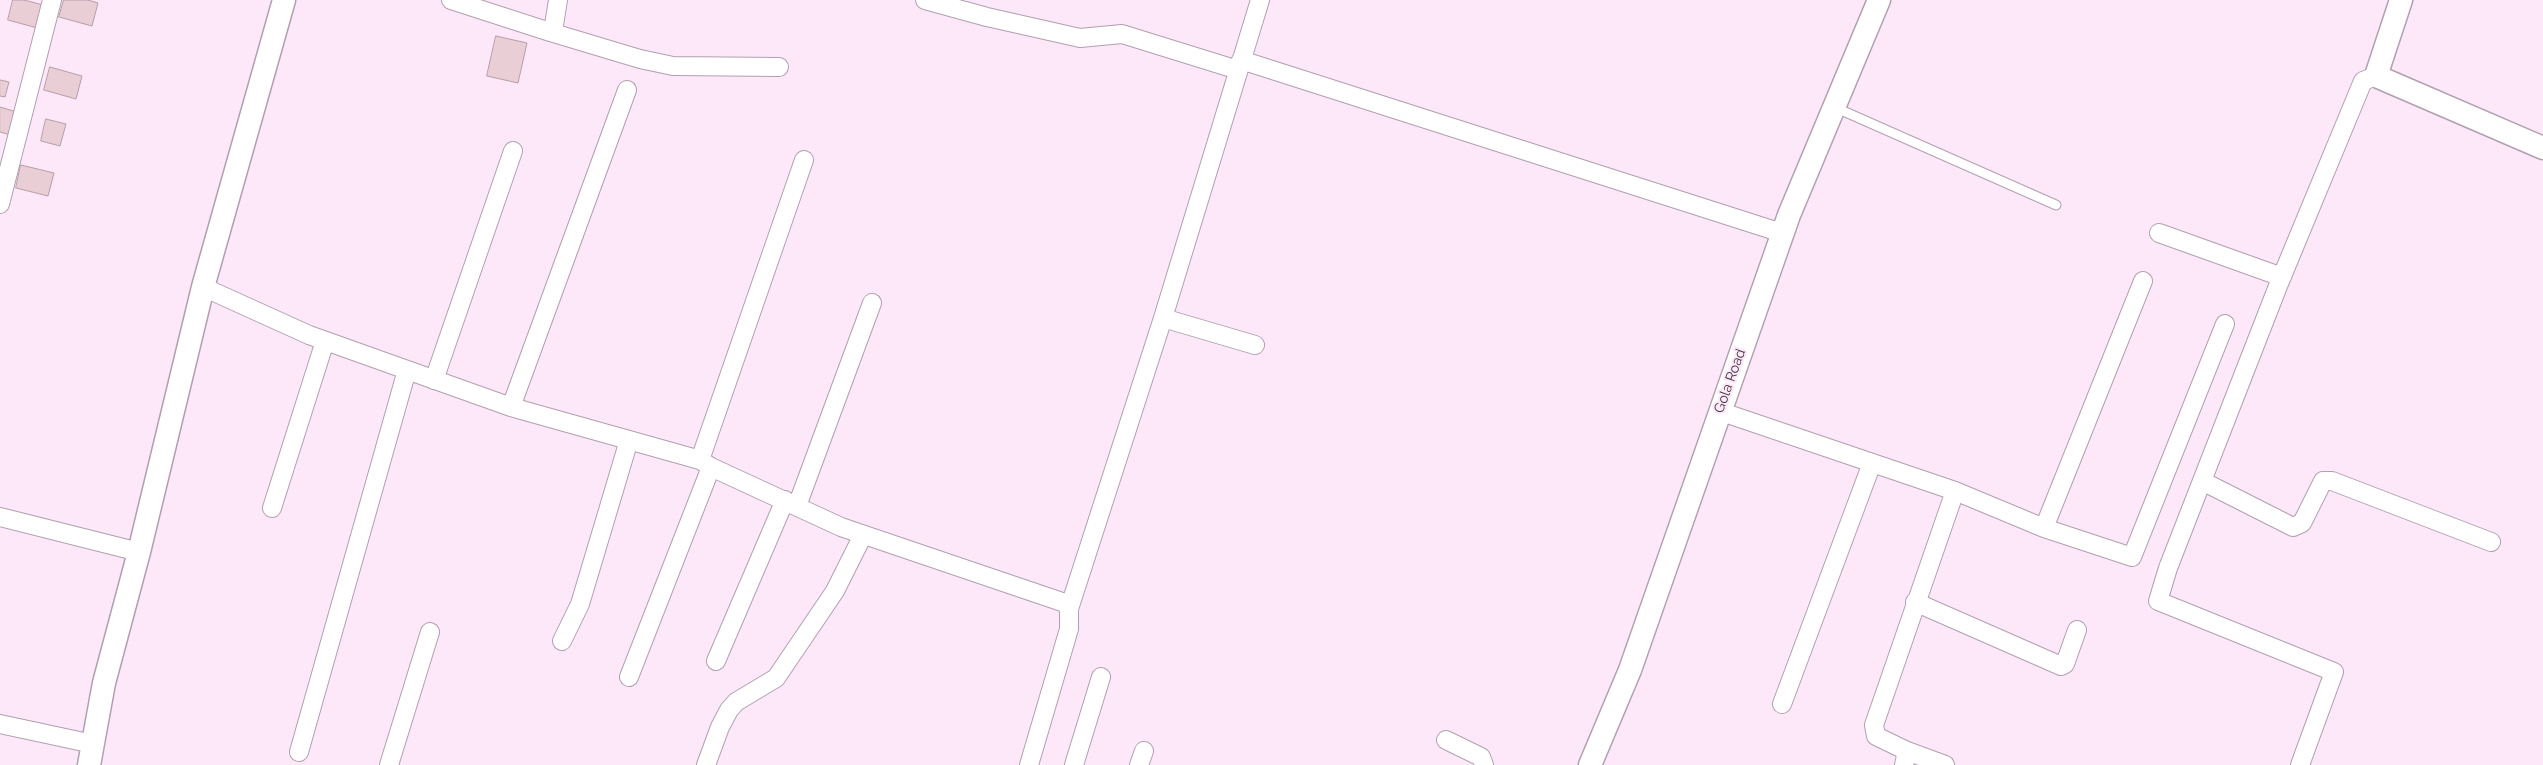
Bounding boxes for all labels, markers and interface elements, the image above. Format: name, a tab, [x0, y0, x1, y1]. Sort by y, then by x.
street label: Gola Road	[1711, 347, 1749, 415]

